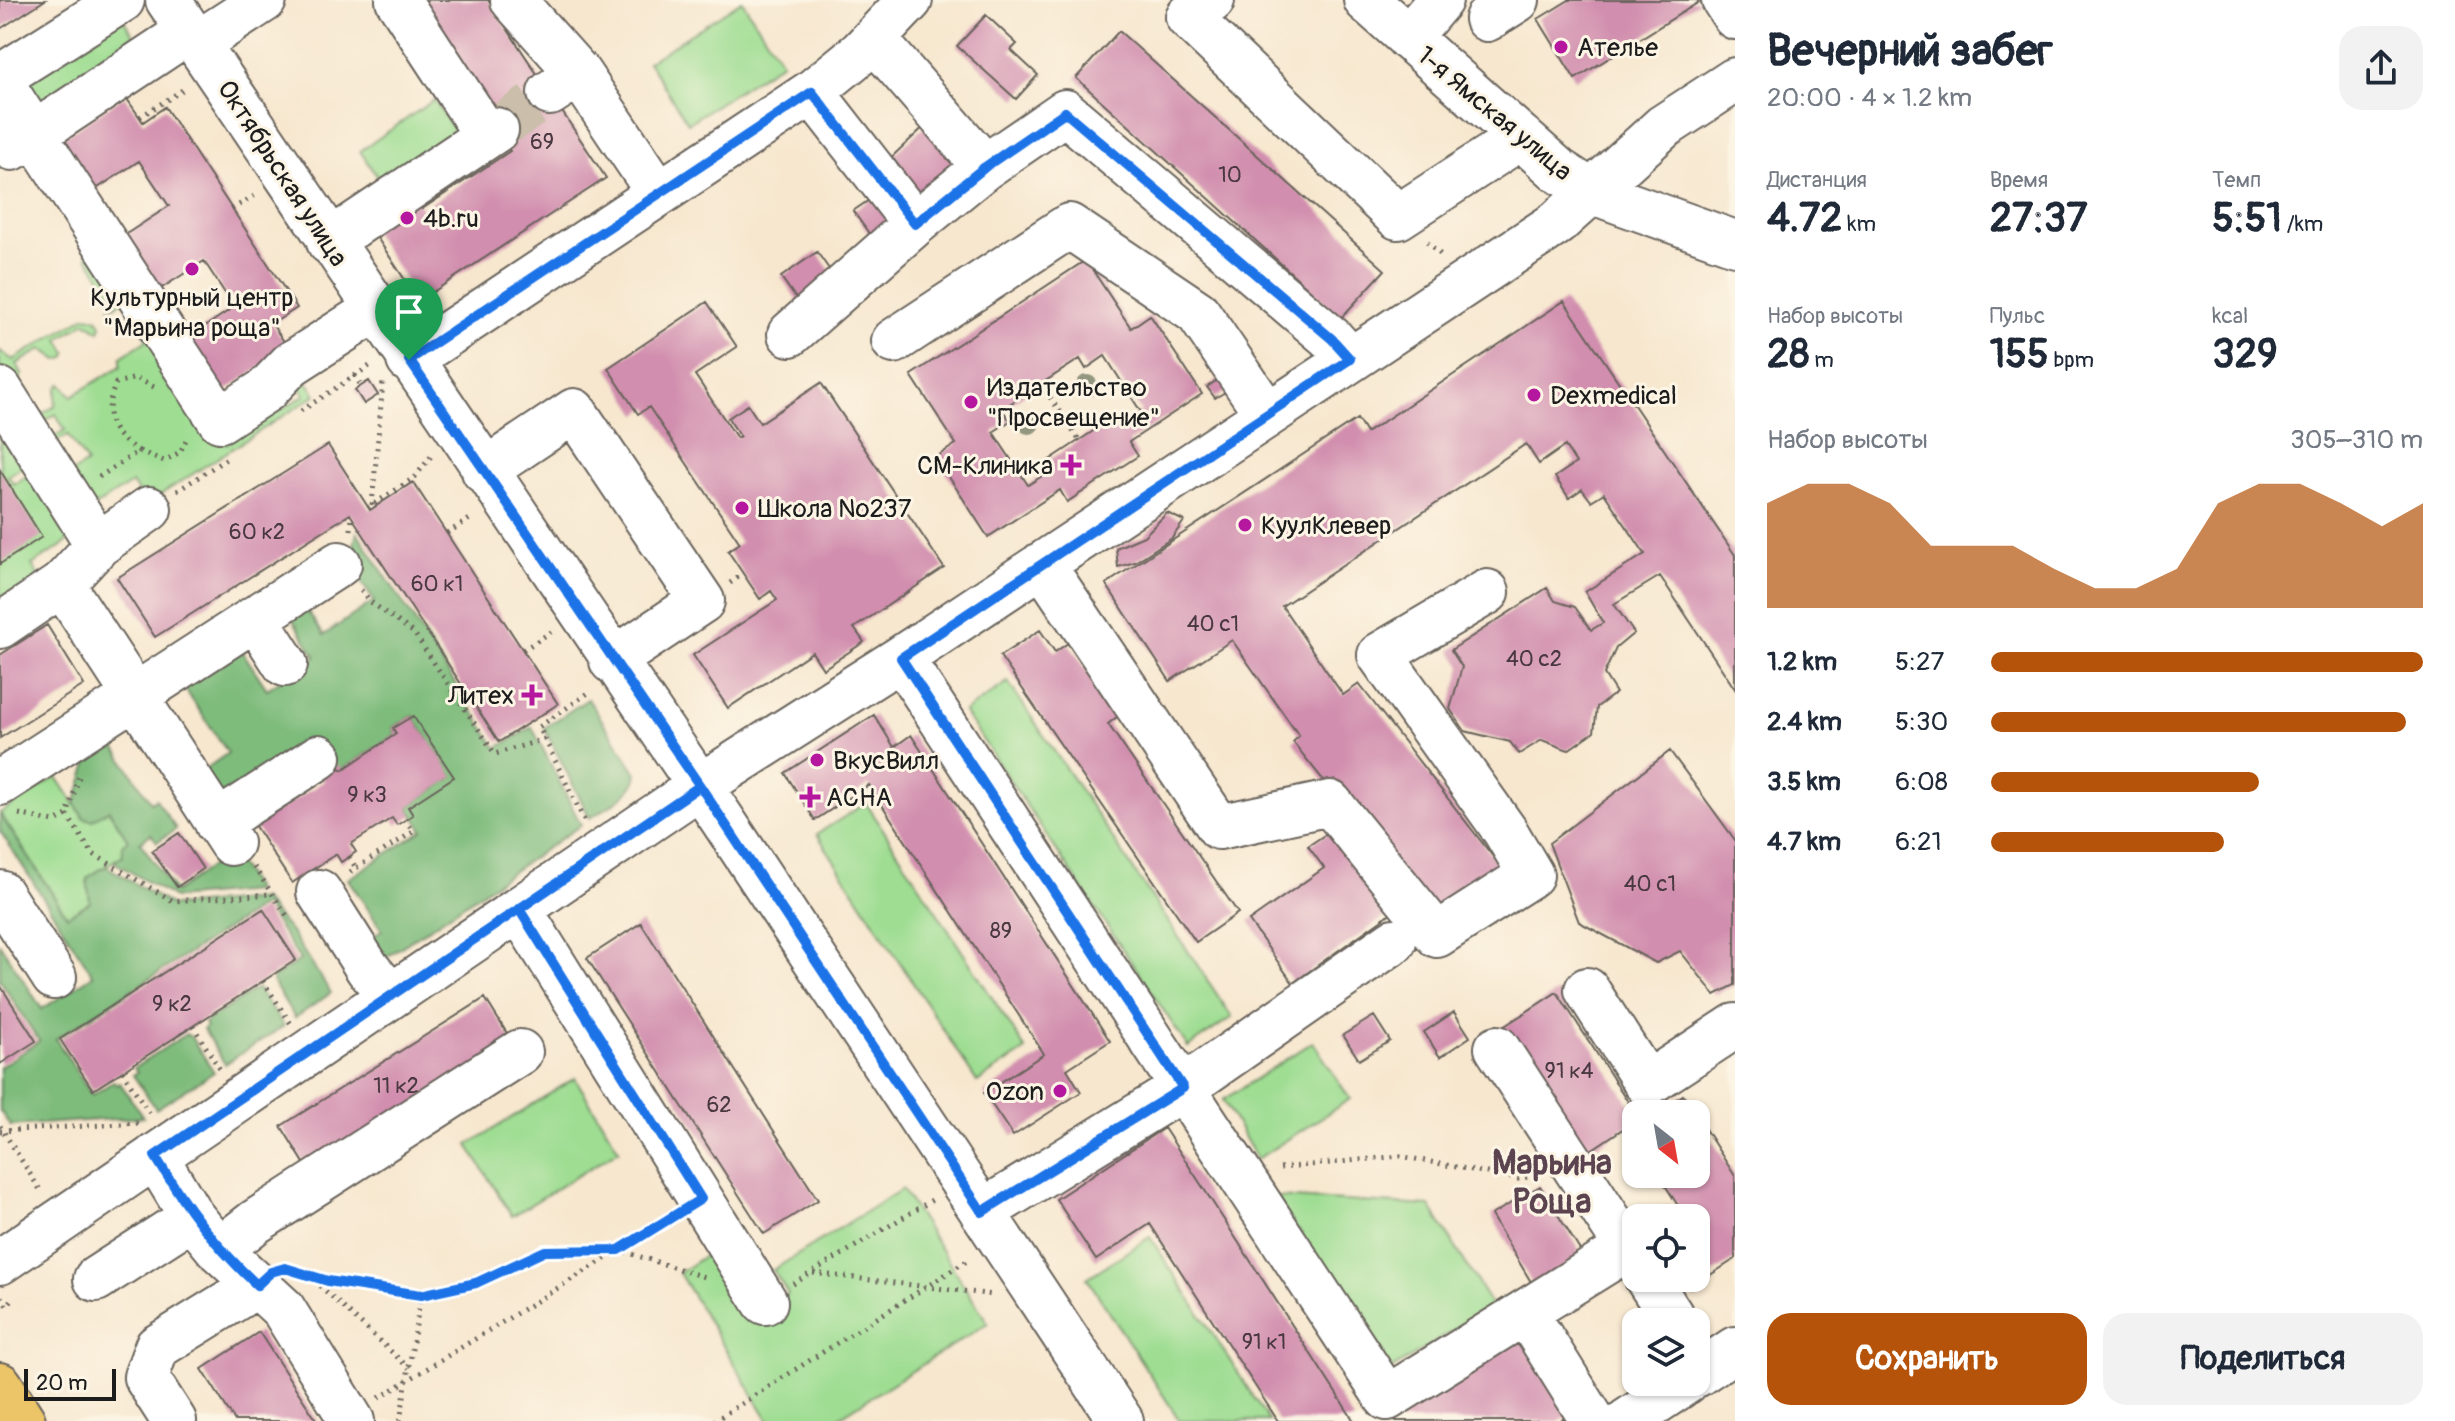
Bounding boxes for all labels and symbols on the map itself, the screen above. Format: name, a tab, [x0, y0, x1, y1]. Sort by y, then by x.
place label: Ателье	[1577, 32, 1658, 64]
marker: Ателье	[1552, 38, 1570, 56]
street label: 1-я Ямская улица	[1410, 40, 1578, 188]
street label: Октябрьская улица	[210, 74, 354, 273]
house number: 69	[530, 128, 554, 156]
house number: 10	[1218, 161, 1242, 189]
place label: 4b.ru	[423, 203, 479, 235]
marker: 4b.ru	[398, 209, 416, 227]
marker: Культурный центр "Марьина роща"	[183, 260, 201, 278]
pin	[375, 278, 443, 360]
place label: Культурный центр "Марьина роща"	[90, 282, 294, 344]
place label: Издательство "Просвещение"	[987, 372, 1160, 434]
place label: Dexmedical	[1550, 380, 1677, 412]
marker: Dexmedical	[1525, 386, 1543, 404]
marker: Издательство "Просвещение"	[962, 393, 980, 411]
place label: СМ-Клиника	[917, 450, 1053, 482]
marker: СМ-Клиника	[1060, 454, 1082, 476]
place label: Школа №237	[758, 493, 912, 525]
marker: Школа №237	[733, 499, 751, 517]
place label: КуулКлевер	[1261, 510, 1391, 542]
marker: КуулКлевер	[1236, 516, 1254, 534]
house number: 60 к2	[229, 518, 285, 546]
house number: 60 к1	[411, 570, 463, 598]
house number: 40 с1	[1187, 610, 1239, 638]
house number: 40 с2	[1506, 645, 1562, 673]
place label: Литех	[447, 680, 514, 712]
marker: Литех	[521, 684, 543, 706]
place label: ВкусВилл	[833, 745, 939, 777]
marker: ВкусВилл	[808, 751, 826, 769]
house number: 9 к3	[347, 781, 387, 809]
place label: АСНА	[826, 782, 892, 814]
marker: АСНА	[801, 788, 819, 806]
house number: 40 с1	[1624, 870, 1676, 898]
house number: 89	[990, 917, 1012, 945]
house number: 9 к2	[152, 990, 192, 1018]
house number: 91 к4	[1545, 1057, 1594, 1085]
house number: 11 к2	[373, 1072, 419, 1100]
place label: Ozon	[986, 1076, 1044, 1108]
marker: Ozon	[1051, 1082, 1069, 1100]
house number: 62	[706, 1091, 732, 1119]
north arrow	[1622, 1100, 1710, 1188]
district label: Марьина Роща	[1492, 1142, 1612, 1224]
house number: 91 к1	[1242, 1328, 1286, 1356]
scale bar	[24, 1365, 116, 1401]

